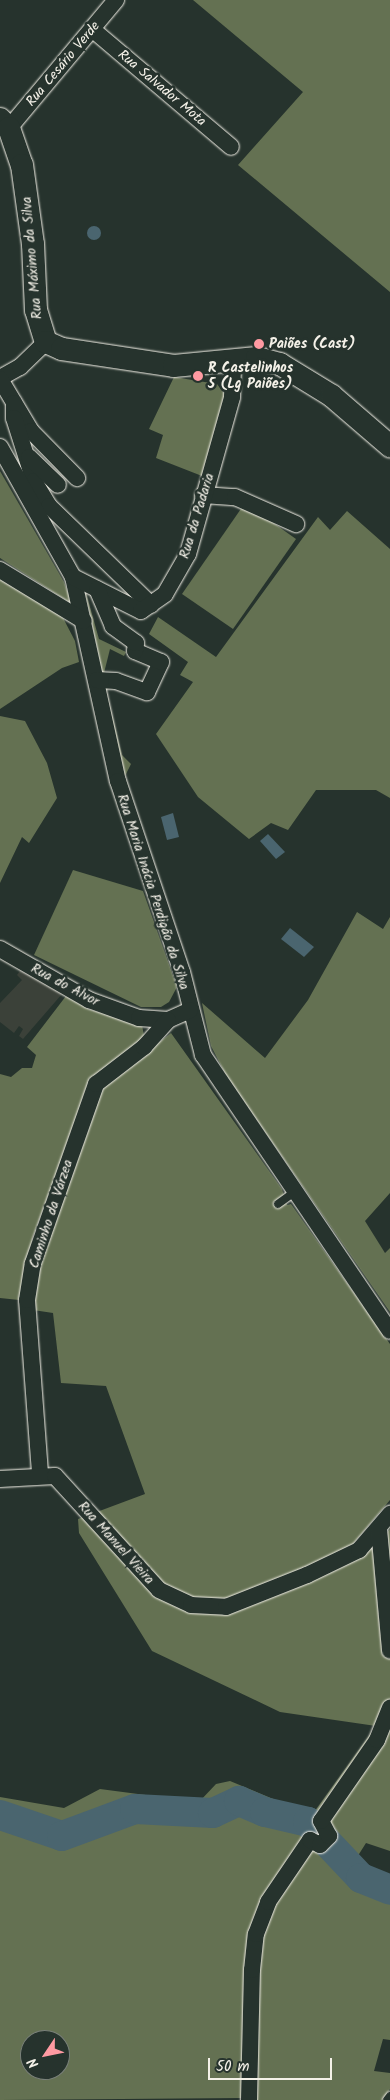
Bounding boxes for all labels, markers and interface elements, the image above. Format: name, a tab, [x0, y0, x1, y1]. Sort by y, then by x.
street label: Rua Cesário Verde	[23, 18, 103, 110]
street label: Rua Salvador Mota	[114, 46, 210, 130]
street label: Rua Máximo da Silva	[18, 196, 46, 320]
place label: Paiões (Cast)	[269, 336, 355, 352]
marker: Paiões (Cast)	[253, 338, 265, 350]
place label: R Castelinhos 5 (Lg Paiões)	[208, 360, 293, 392]
marker: R Castelinhos 5 (Lg Paiões)	[192, 370, 204, 382]
street label: Rua da Padaria	[176, 471, 218, 561]
street label: Rua Maria Inácia Perdigão da Silva	[113, 792, 193, 992]
street label: Rua do Alvor	[28, 960, 102, 1010]
street label: Caminho da Várzea	[26, 1158, 76, 1270]
street label: Rua Manuel Vieira	[74, 1498, 158, 1588]
north arrow	[20, 2030, 70, 2080]
scale bar	[210, 2048, 334, 2080]
text: N	[22, 2053, 45, 2073]
text: 50 m	[216, 2055, 250, 2079]

